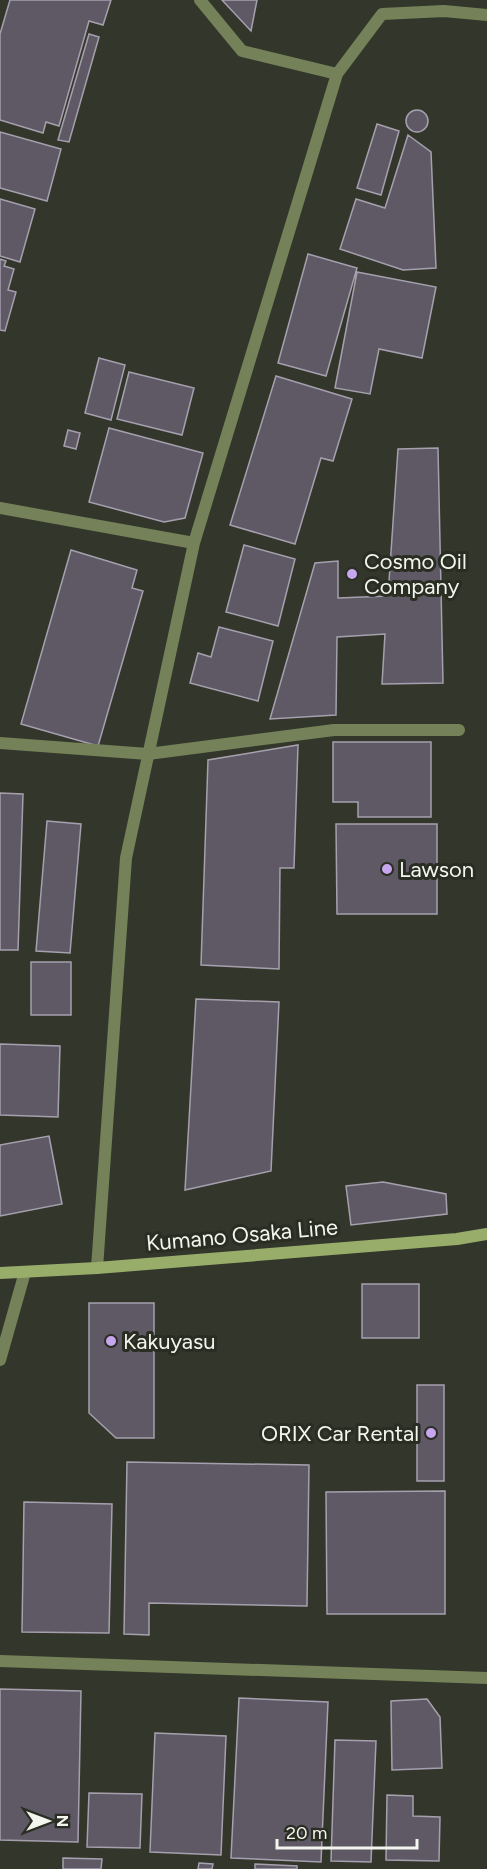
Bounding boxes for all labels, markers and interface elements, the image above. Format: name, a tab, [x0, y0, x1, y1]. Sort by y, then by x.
place label: Cosmo Oil Company	[364, 548, 467, 600]
marker: Cosmo Oil Company	[345, 567, 359, 581]
place label: Lawson	[399, 856, 474, 883]
marker: Lawson	[380, 862, 394, 876]
street label: Kumano Osaka Line	[145, 1213, 339, 1257]
place label: Kakuyasu	[123, 1328, 215, 1355]
marker: Kakuyasu	[104, 1334, 118, 1348]
place label: ORIX Car Rental	[261, 1420, 419, 1447]
marker: ORIX Car Rental	[424, 1426, 438, 1440]
north arrow	[18, 1791, 78, 1851]
scale bar	[277, 1812, 416, 1850]
text: N	[53, 1815, 72, 1827]
text: 20 m	[286, 1822, 327, 1844]

